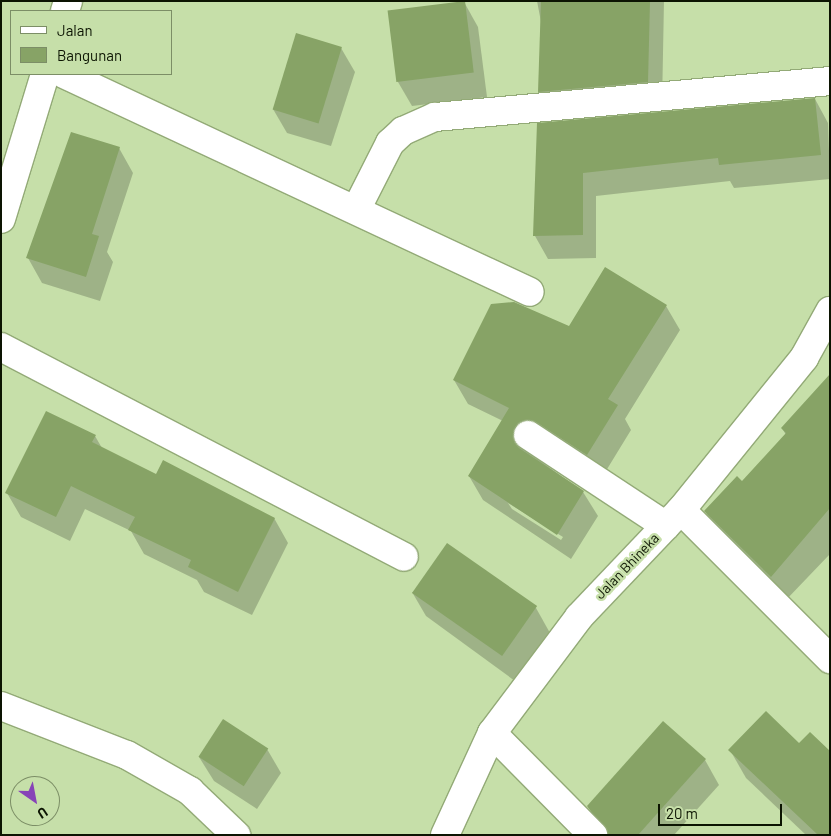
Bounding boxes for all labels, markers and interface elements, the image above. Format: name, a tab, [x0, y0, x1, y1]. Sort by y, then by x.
legend	[10, 10, 172, 75]
text: Jalan	[57, 21, 93, 39]
text: Bangunan	[57, 46, 122, 64]
street label: Jalan Bhineka	[592, 530, 662, 602]
north arrow	[10, 776, 60, 826]
scale bar	[661, 794, 785, 826]
text: U	[35, 804, 51, 823]
text: 20 m	[666, 804, 698, 822]

